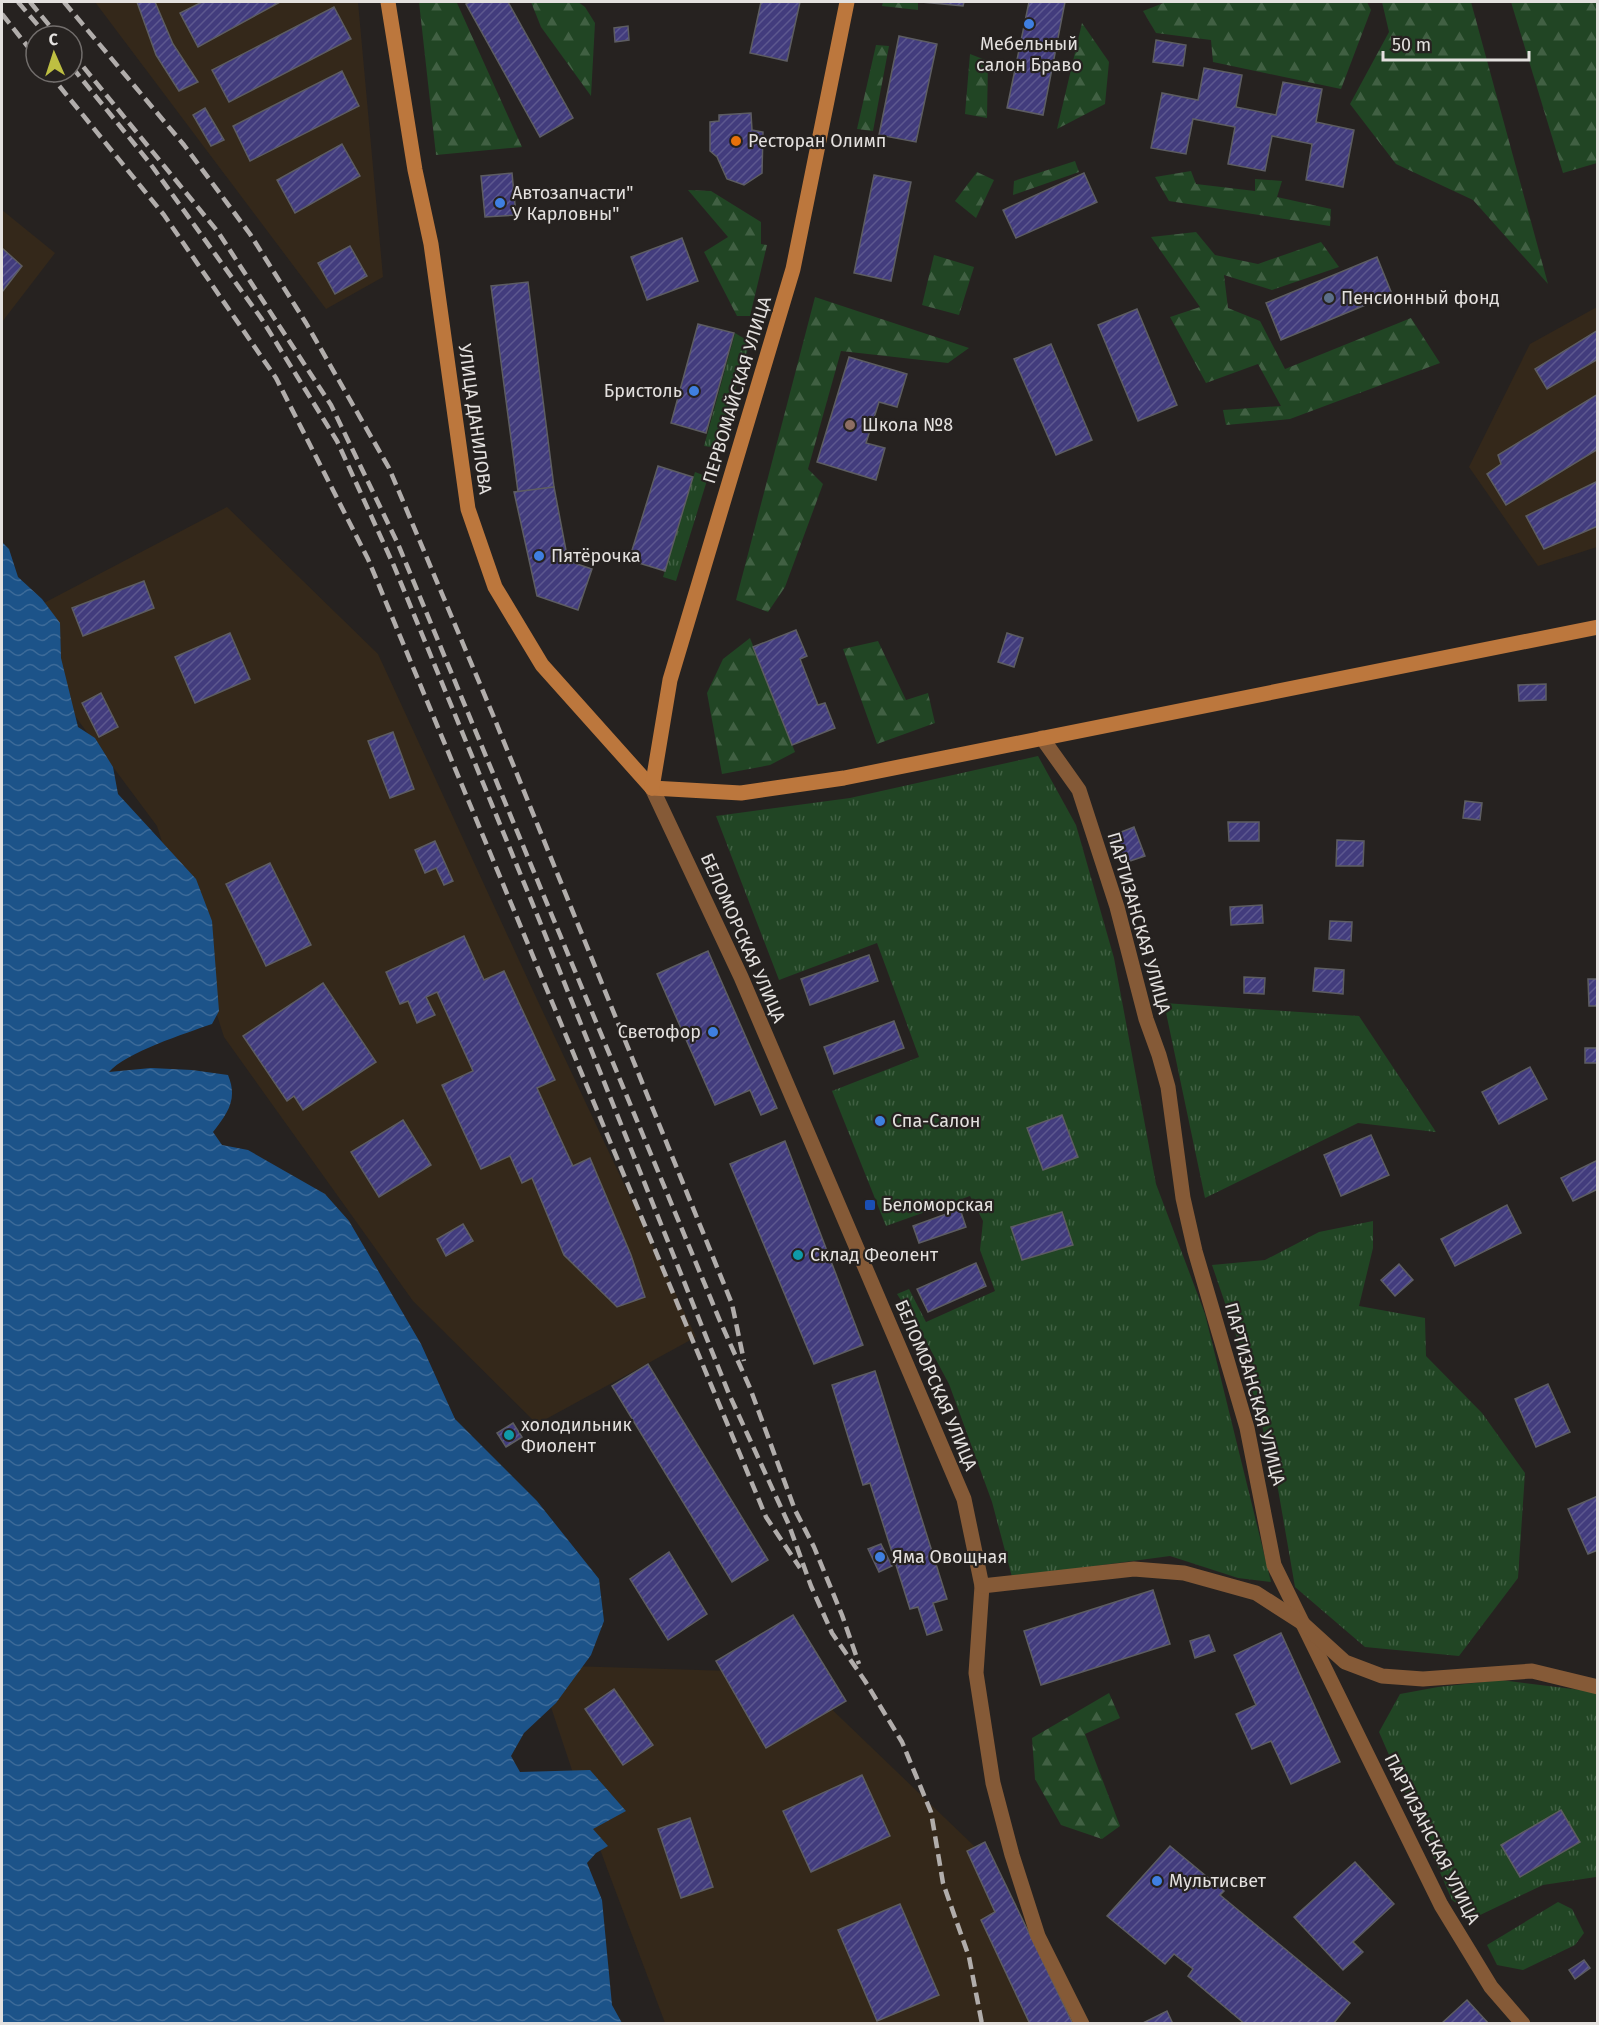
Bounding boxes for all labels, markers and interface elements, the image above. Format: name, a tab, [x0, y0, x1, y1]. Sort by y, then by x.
marker: Мебельный салон Браво	[1022, 17, 1036, 31]
north arrow	[24, 24, 84, 84]
scale bar	[1383, 24, 1528, 62]
text: С	[48, 30, 59, 49]
place label: Мебельный салон Браво	[976, 33, 1082, 76]
text: 50 m	[1392, 34, 1431, 56]
place label: Ресторан Олимп	[748, 130, 886, 152]
marker: Ресторан Олимп	[729, 134, 743, 148]
place label: Автозапчасти" У Карловны"	[512, 182, 634, 225]
marker: Автозапчасти" У Карловны"	[493, 196, 507, 210]
place label: Пенсионный фонд	[1341, 287, 1500, 309]
marker: Пенсионный фонд	[1322, 291, 1336, 305]
street label: ПЕРВОМАЙСКАЯ УЛИЦА	[698, 293, 776, 486]
street label: УЛИЦА ДАНИЛОВА	[454, 342, 497, 496]
place label: Бристоль	[604, 380, 682, 402]
marker: Бристоль	[687, 384, 701, 398]
place label: Школа №8	[862, 414, 953, 436]
marker: Школа №8	[843, 418, 857, 432]
place label: Пятёрочка	[551, 545, 641, 567]
marker: Пятёрочка	[532, 549, 546, 563]
street label: ПАРТИЗАНСКАЯ УЛИЦА	[1102, 829, 1176, 1017]
street label: БЕЛОМОРСКАЯ УЛИЦА	[696, 850, 791, 1027]
place label: Светофор	[618, 1021, 701, 1043]
marker: Светофор	[706, 1025, 720, 1039]
place label: Спа-Салон	[892, 1110, 981, 1132]
marker: Спа-Салон	[873, 1114, 887, 1128]
place label: Беломорская	[882, 1194, 994, 1216]
marker: Беломорская	[863, 1198, 877, 1212]
place label: Склад Феолент	[810, 1244, 939, 1266]
marker: Склад Феолент	[791, 1248, 805, 1262]
street label: БЕЛОМОРСКАЯ УЛИЦА	[890, 1296, 982, 1474]
street label: ПАРТИЗАНСКАЯ УЛИЦА	[1220, 1300, 1290, 1488]
place label: холодильник Фиолент	[521, 1414, 633, 1457]
marker: холодильник Фиолент	[502, 1428, 516, 1442]
place label: Яма Овощная	[892, 1546, 1007, 1568]
marker: Яма Овощная	[873, 1550, 887, 1564]
street label: ПАРТИЗАНСКАЯ УЛИЦА	[1379, 1750, 1485, 1929]
place label: Мультисвет	[1169, 1870, 1267, 1892]
marker: Мультисвет	[1150, 1874, 1164, 1888]

